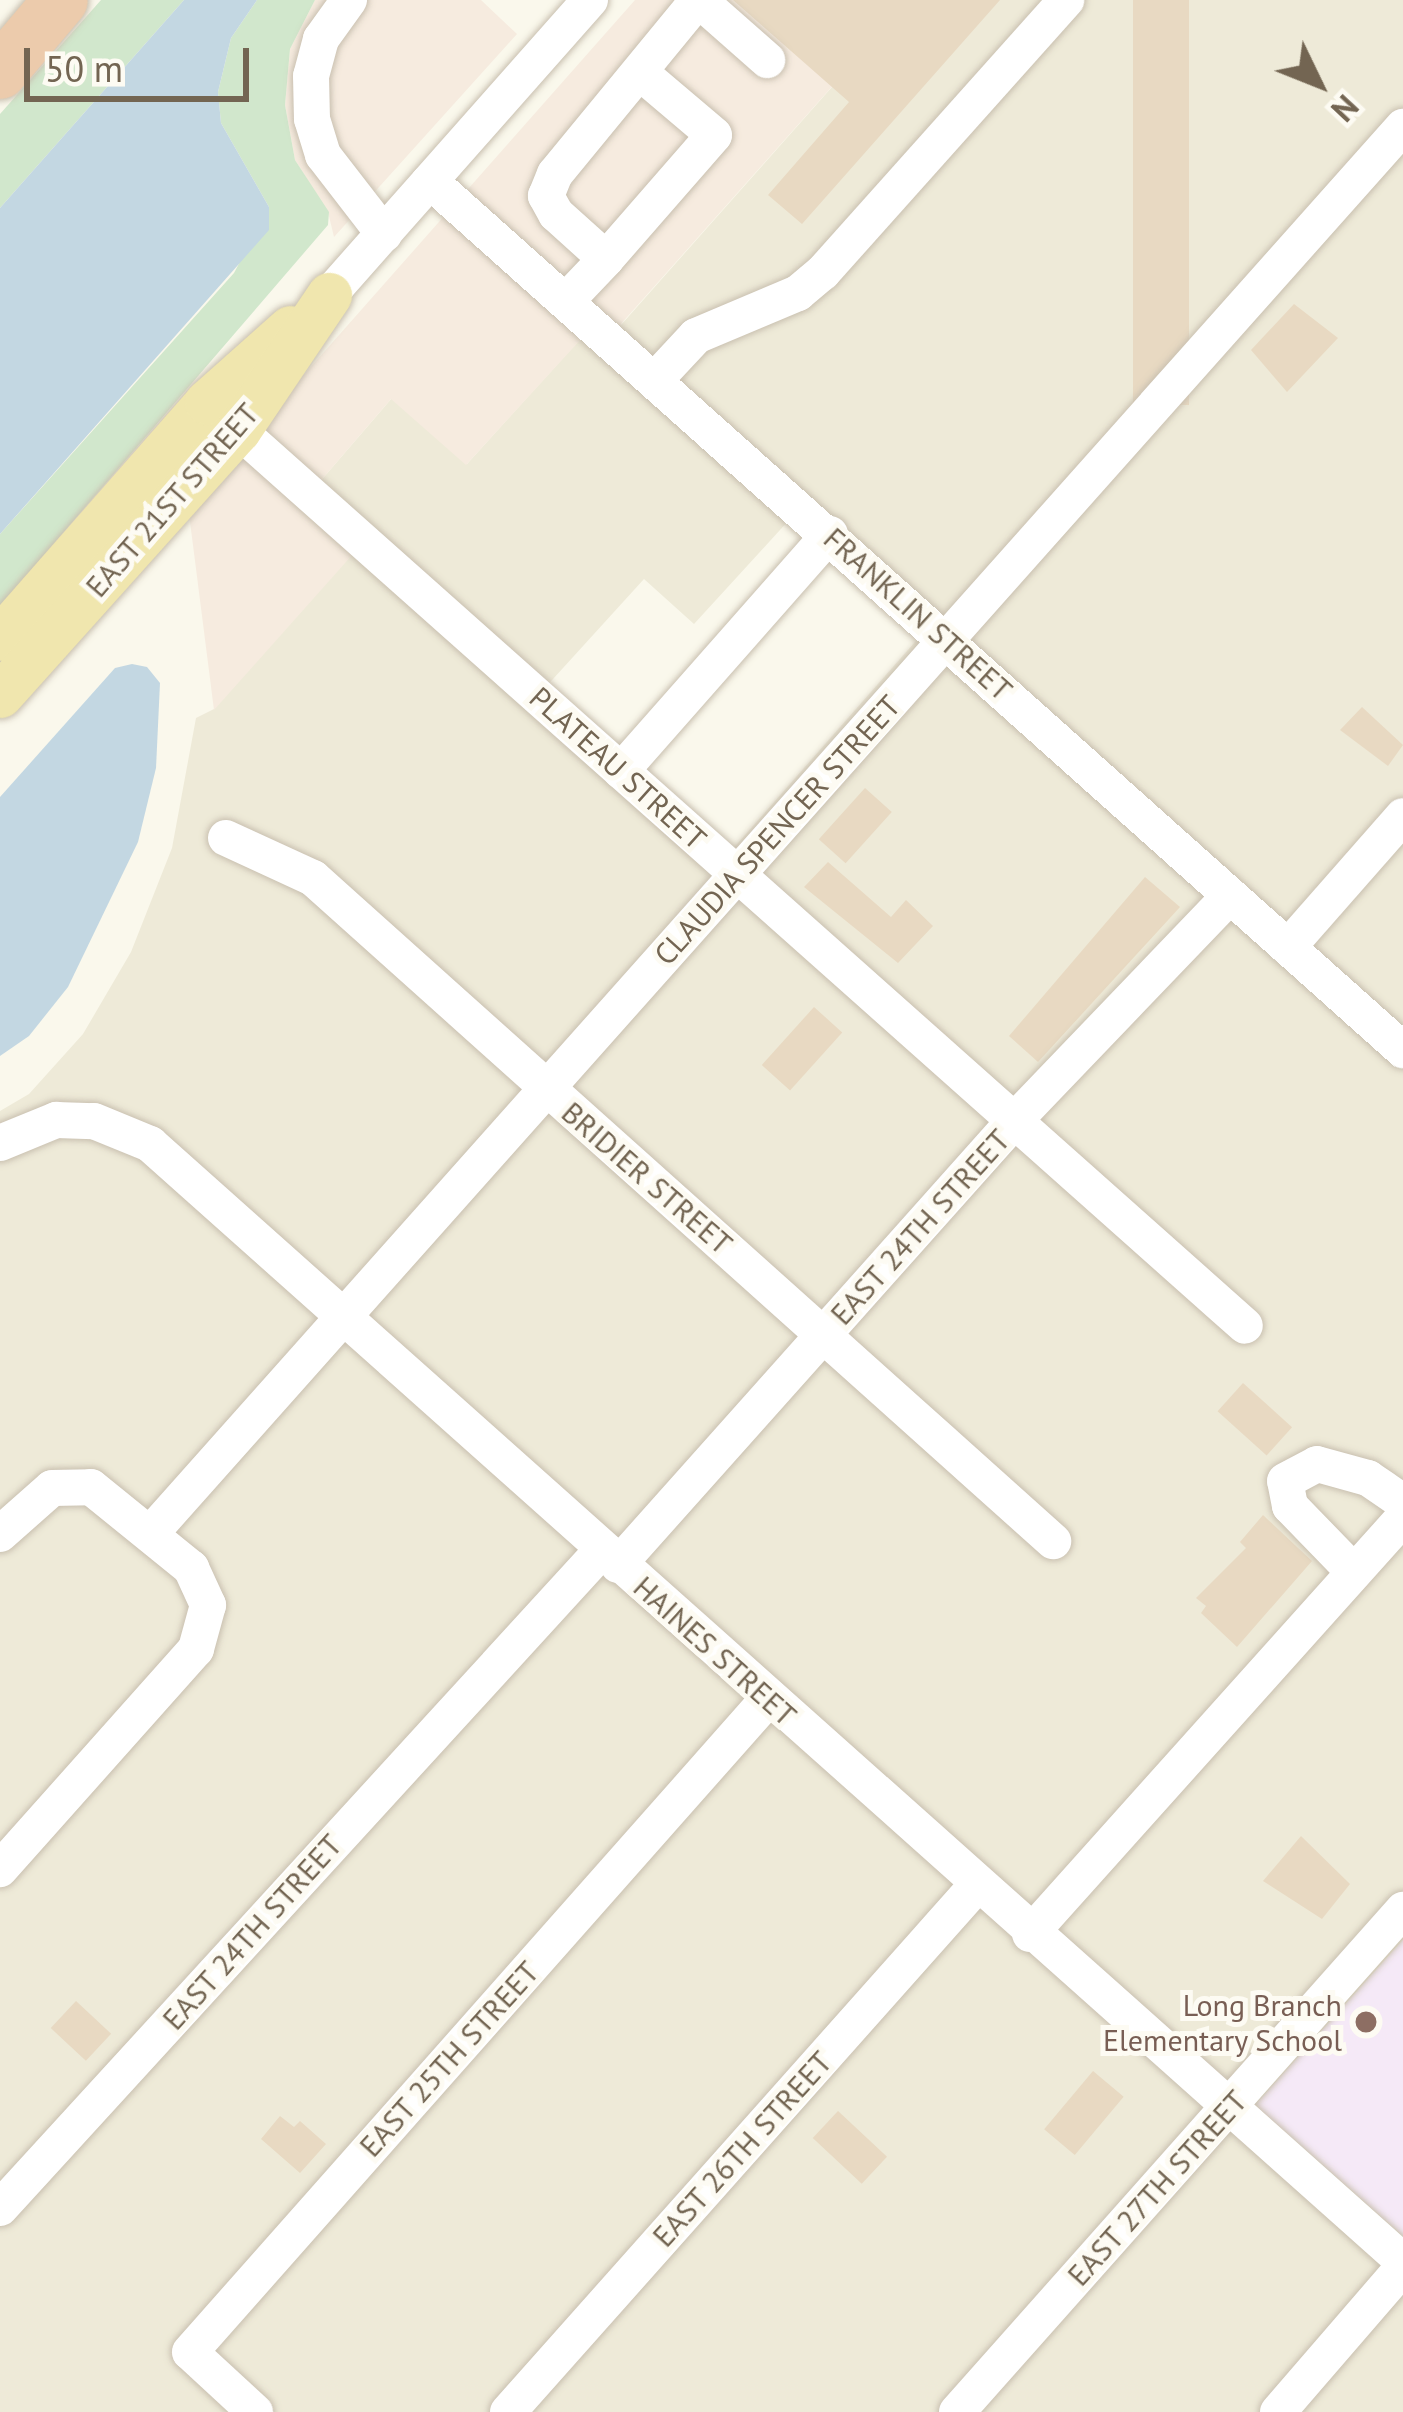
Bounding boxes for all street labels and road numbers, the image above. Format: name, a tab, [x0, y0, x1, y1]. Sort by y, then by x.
street label: EAST 21ST STREET	[77, 395, 267, 605]
street label: FRANKLIN STREET	[817, 520, 1019, 708]
street label: PLATEAU STREET	[522, 679, 714, 857]
street label: CLAUDIA SPENCER STREET	[646, 687, 908, 973]
street label: BRIDIER STREET	[555, 1094, 739, 1262]
street label: EAST 24TH STREET	[823, 1122, 1017, 1332]
street label: HAINES STREET	[626, 1569, 804, 1733]
street label: EAST 24TH STREET	[155, 1827, 349, 2037]
street label: EAST 25TH STREET	[352, 1954, 546, 2164]
street label: EAST 26TH STREET	[645, 2044, 839, 2254]
street label: EAST 27TH STREET	[1060, 2083, 1254, 2293]

